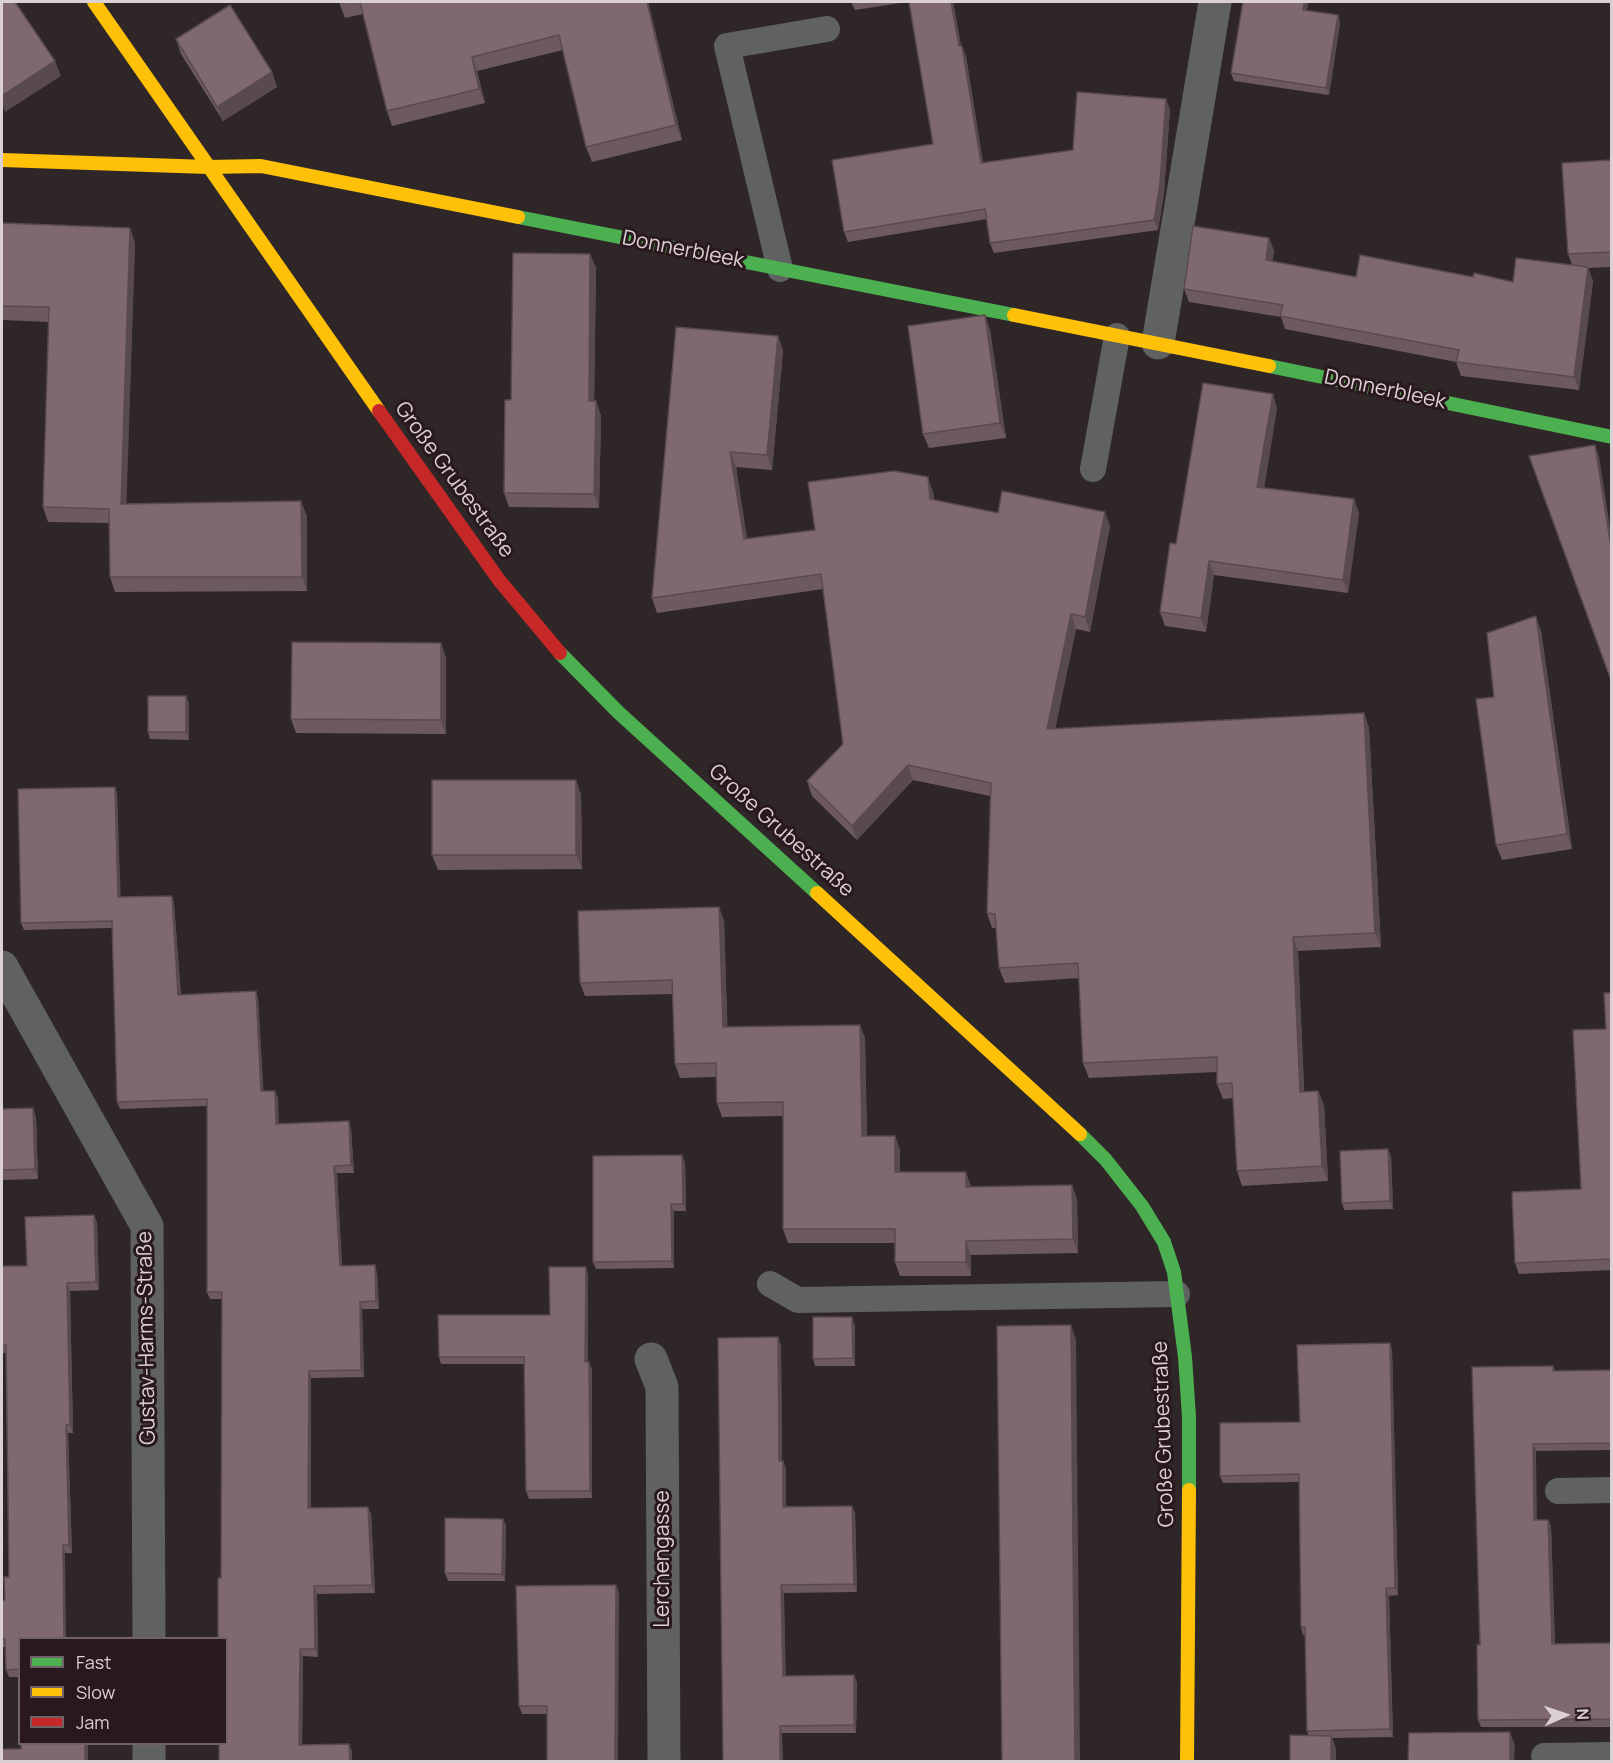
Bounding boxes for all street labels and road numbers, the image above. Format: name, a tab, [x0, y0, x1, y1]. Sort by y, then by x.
street label: Donnerbleek	[620, 226, 746, 274]
street label: Donnerbleek	[1322, 365, 1448, 415]
street label: Große Grubestraße	[389, 397, 519, 563]
street label: Große Grubestraße	[703, 759, 859, 903]
street label: Gustav-Harms-Straße	[133, 1231, 161, 1445]
street label: Große Grubestraße	[1148, 1340, 1180, 1528]
street label: Lerchengasse	[650, 1490, 676, 1628]

